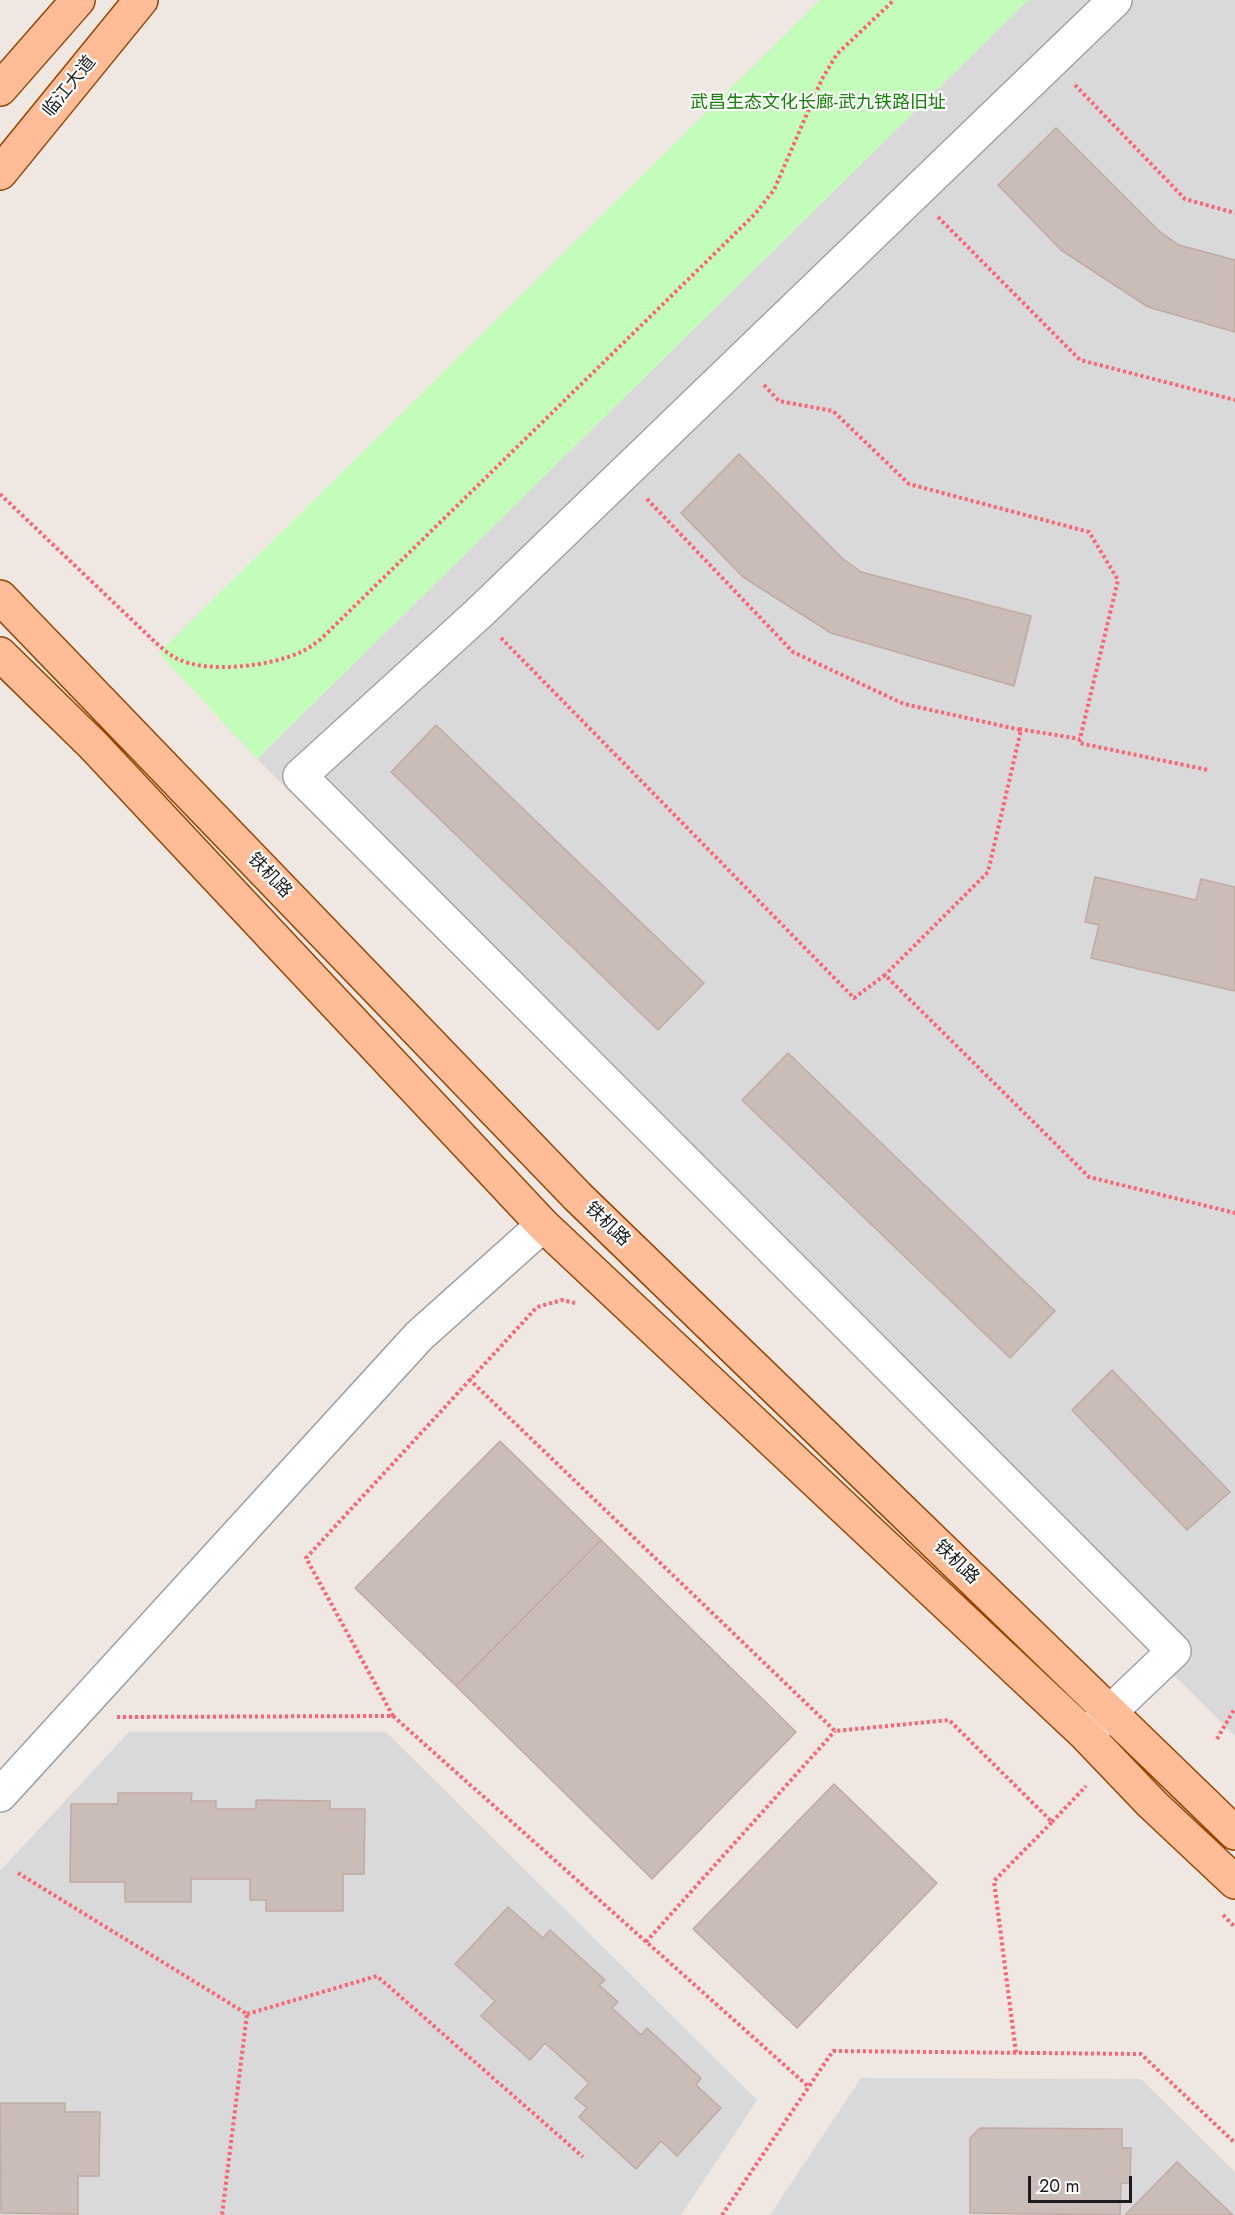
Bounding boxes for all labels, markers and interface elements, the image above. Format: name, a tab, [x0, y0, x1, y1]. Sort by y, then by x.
street label: 临江大道	[39, 52, 101, 122]
park label: 武昌生态文化长廊-武九铁路旧址	[690, 93, 946, 115]
street label: 铁机路	[242, 849, 296, 903]
street label: 铁机路	[580, 1198, 634, 1252]
street label: 铁机路	[929, 1536, 983, 1590]
scale bar	[1031, 2164, 1134, 2202]
text: 20 m	[1039, 2173, 1079, 2199]

